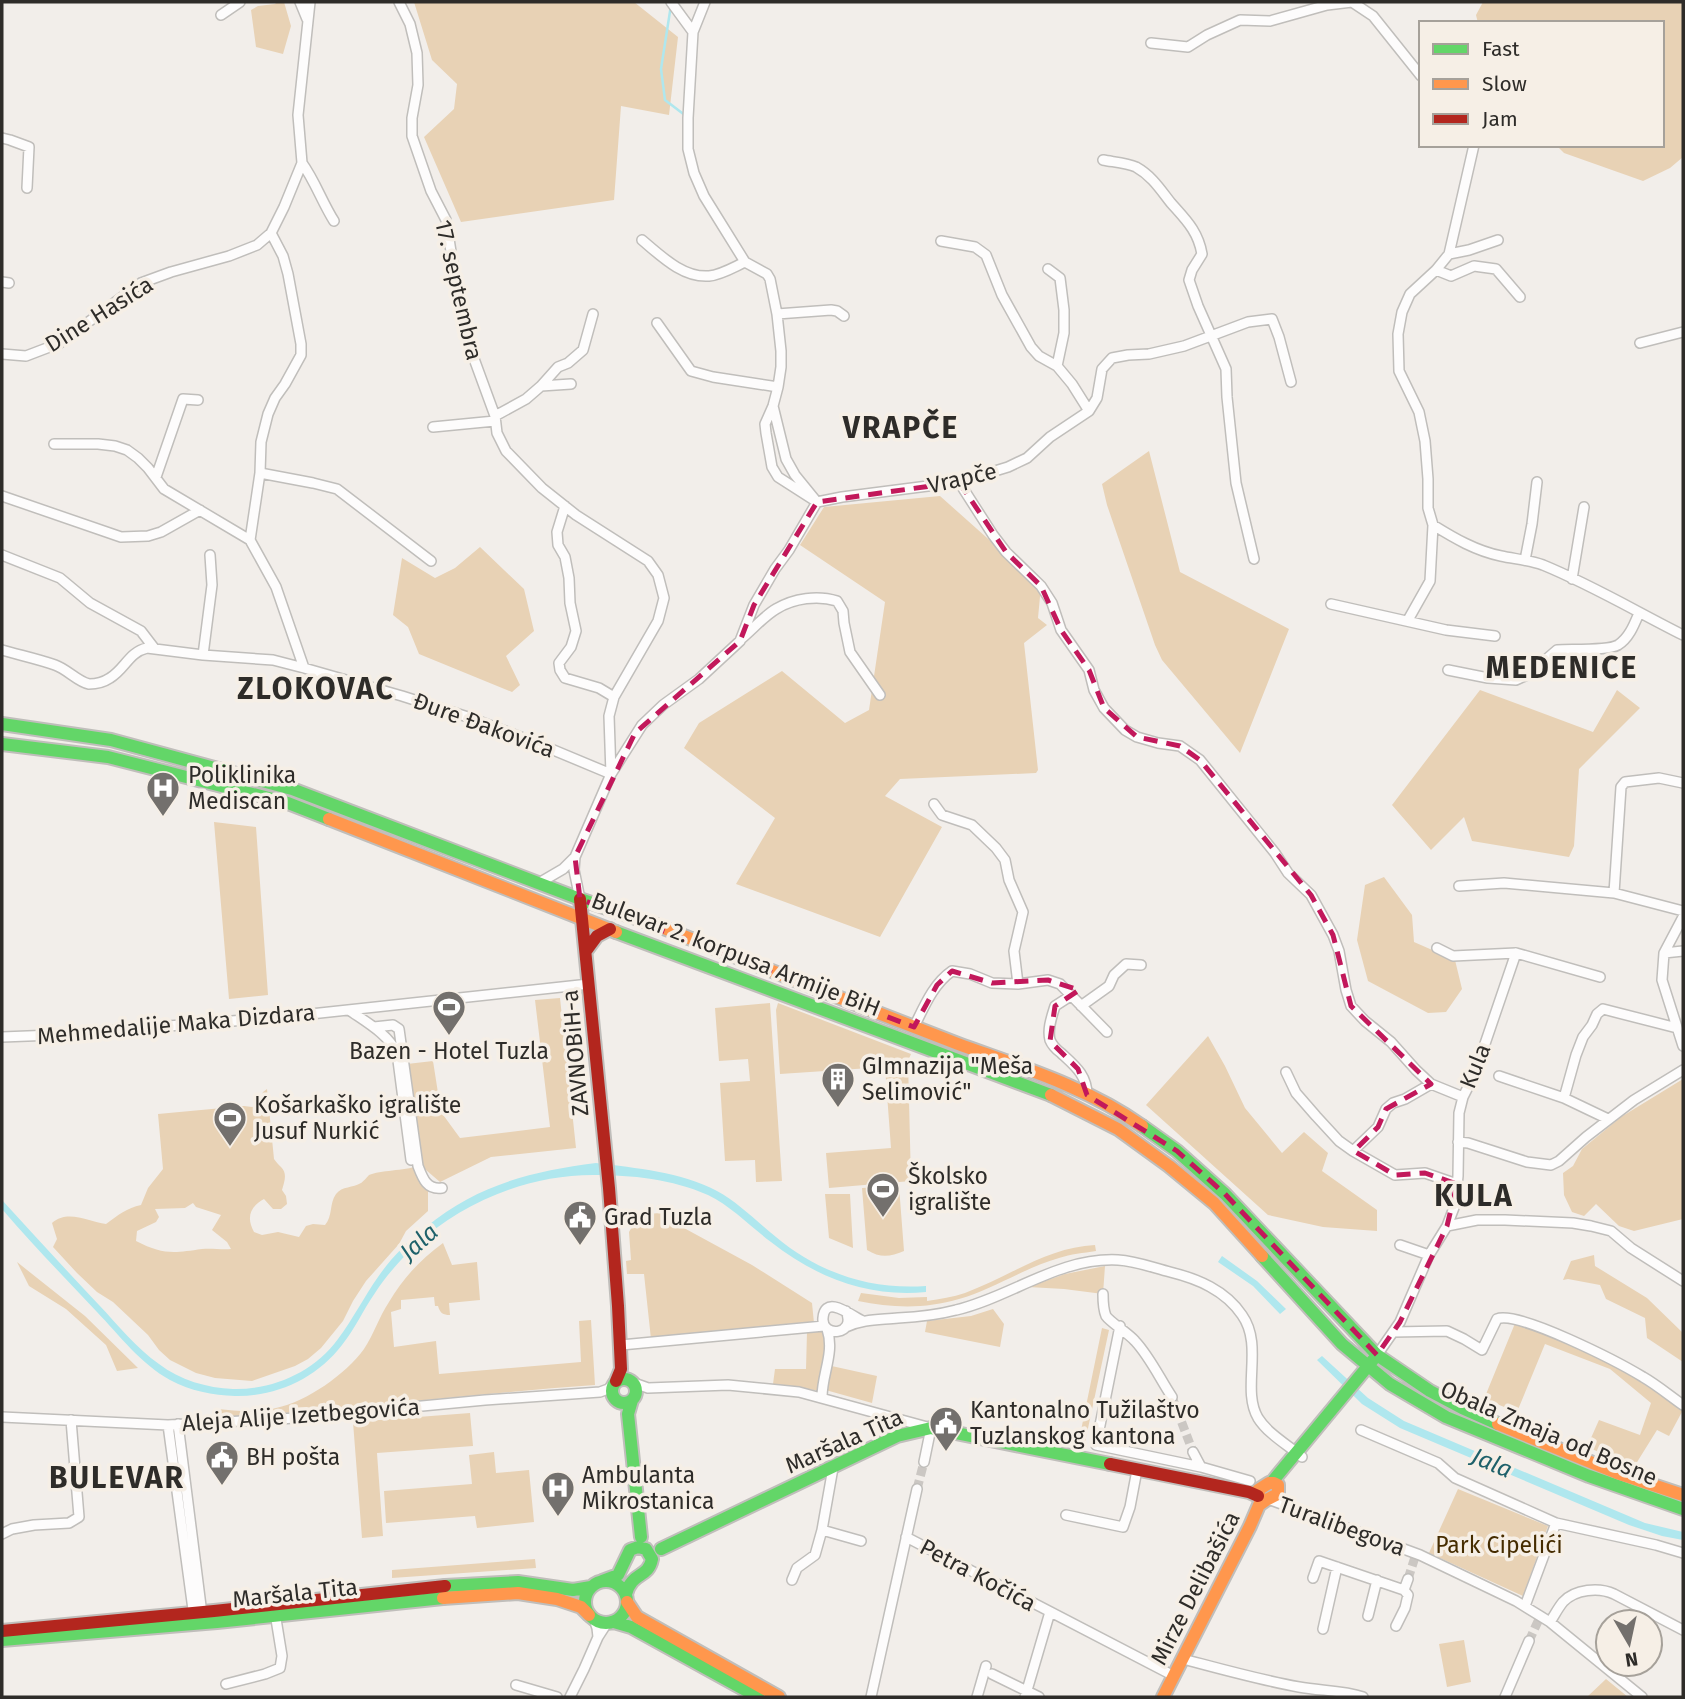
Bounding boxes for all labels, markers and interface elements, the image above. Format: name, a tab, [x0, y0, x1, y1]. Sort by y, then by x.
legend	[1419, 21, 1664, 147]
text: Fast	[1482, 36, 1520, 62]
text: Slow	[1482, 71, 1527, 97]
text: Jam	[1482, 106, 1518, 132]
street label: 17. septembra	[429, 217, 489, 363]
street label: Dine Hasića	[40, 270, 158, 358]
district label: VRAPČE	[842, 408, 959, 446]
street label: Vrapče	[925, 456, 999, 500]
district label: MEDENICE	[1486, 650, 1638, 686]
district label: ZLOKOVAC	[237, 671, 395, 707]
street label: Đure Đakovića	[409, 686, 559, 764]
place label: Poliklinika Mediscan	[188, 761, 296, 815]
hospital icon: Poliklinika Mediscan	[144, 769, 182, 818]
street label: Bulevar 2. korpusa Armije BiH	[588, 886, 884, 1022]
sports icon: Bazen - Hotel Tuzla	[430, 988, 468, 1037]
street label: ZAVNOBiH-a	[556, 989, 594, 1117]
street label: Mehmedalije Maka Dizdara	[36, 998, 316, 1050]
place label: Bazen - Hotel Tuzla	[349, 1037, 549, 1065]
street label: Kula	[1453, 1039, 1497, 1093]
place label: GImnazija "Meša Selimović"	[862, 1052, 1033, 1106]
building icon: GImnazija "Meša Selimović"	[819, 1060, 857, 1109]
place label: Košarkaško igralište Jusuf Nurkić	[254, 1091, 461, 1145]
sports icon: Košarkaško igralište Jusuf Nurkić	[211, 1099, 249, 1148]
place label: Školsko igralište	[908, 1161, 991, 1216]
sports icon: Školsko igralište	[864, 1170, 902, 1219]
district label: KULA	[1434, 1178, 1514, 1214]
public building icon: Grad Tuzla	[561, 1198, 599, 1247]
place label: Grad Tuzla	[604, 1203, 713, 1231]
water label: Jala	[393, 1218, 444, 1268]
street label: Obala Zmaja od Bosne	[1436, 1375, 1662, 1491]
street label: Aleja Alije Izetbegovića	[181, 1393, 421, 1437]
place label: Kantonalno Tužilaštvo Tuzlanskog kantona	[970, 1396, 1200, 1450]
street label: Maršala Tita	[781, 1403, 907, 1479]
public building icon: Kantonalno Tužilaštvo Tuzlanskog kantona	[927, 1404, 965, 1453]
public building icon: BH pošta	[203, 1438, 241, 1487]
water label: Jala	[1466, 1441, 1516, 1484]
place label: BH pošta	[246, 1443, 340, 1471]
district label: BULEVAR	[49, 1460, 185, 1496]
place label: Ambulanta Mikrostanica	[582, 1461, 714, 1515]
hospital icon: Ambulanta Mikrostanica	[539, 1469, 577, 1518]
street label: Turalibegova	[1275, 1490, 1409, 1562]
street label: Mirze Delibašića	[1144, 1507, 1246, 1669]
park label: Park Cipelići	[1435, 1531, 1563, 1559]
street label: Petra Kočića	[915, 1533, 1041, 1617]
street label: Maršala Tita	[231, 1572, 359, 1614]
north arrow	[1594, 1608, 1664, 1678]
text: N	[1624, 1647, 1640, 1672]

